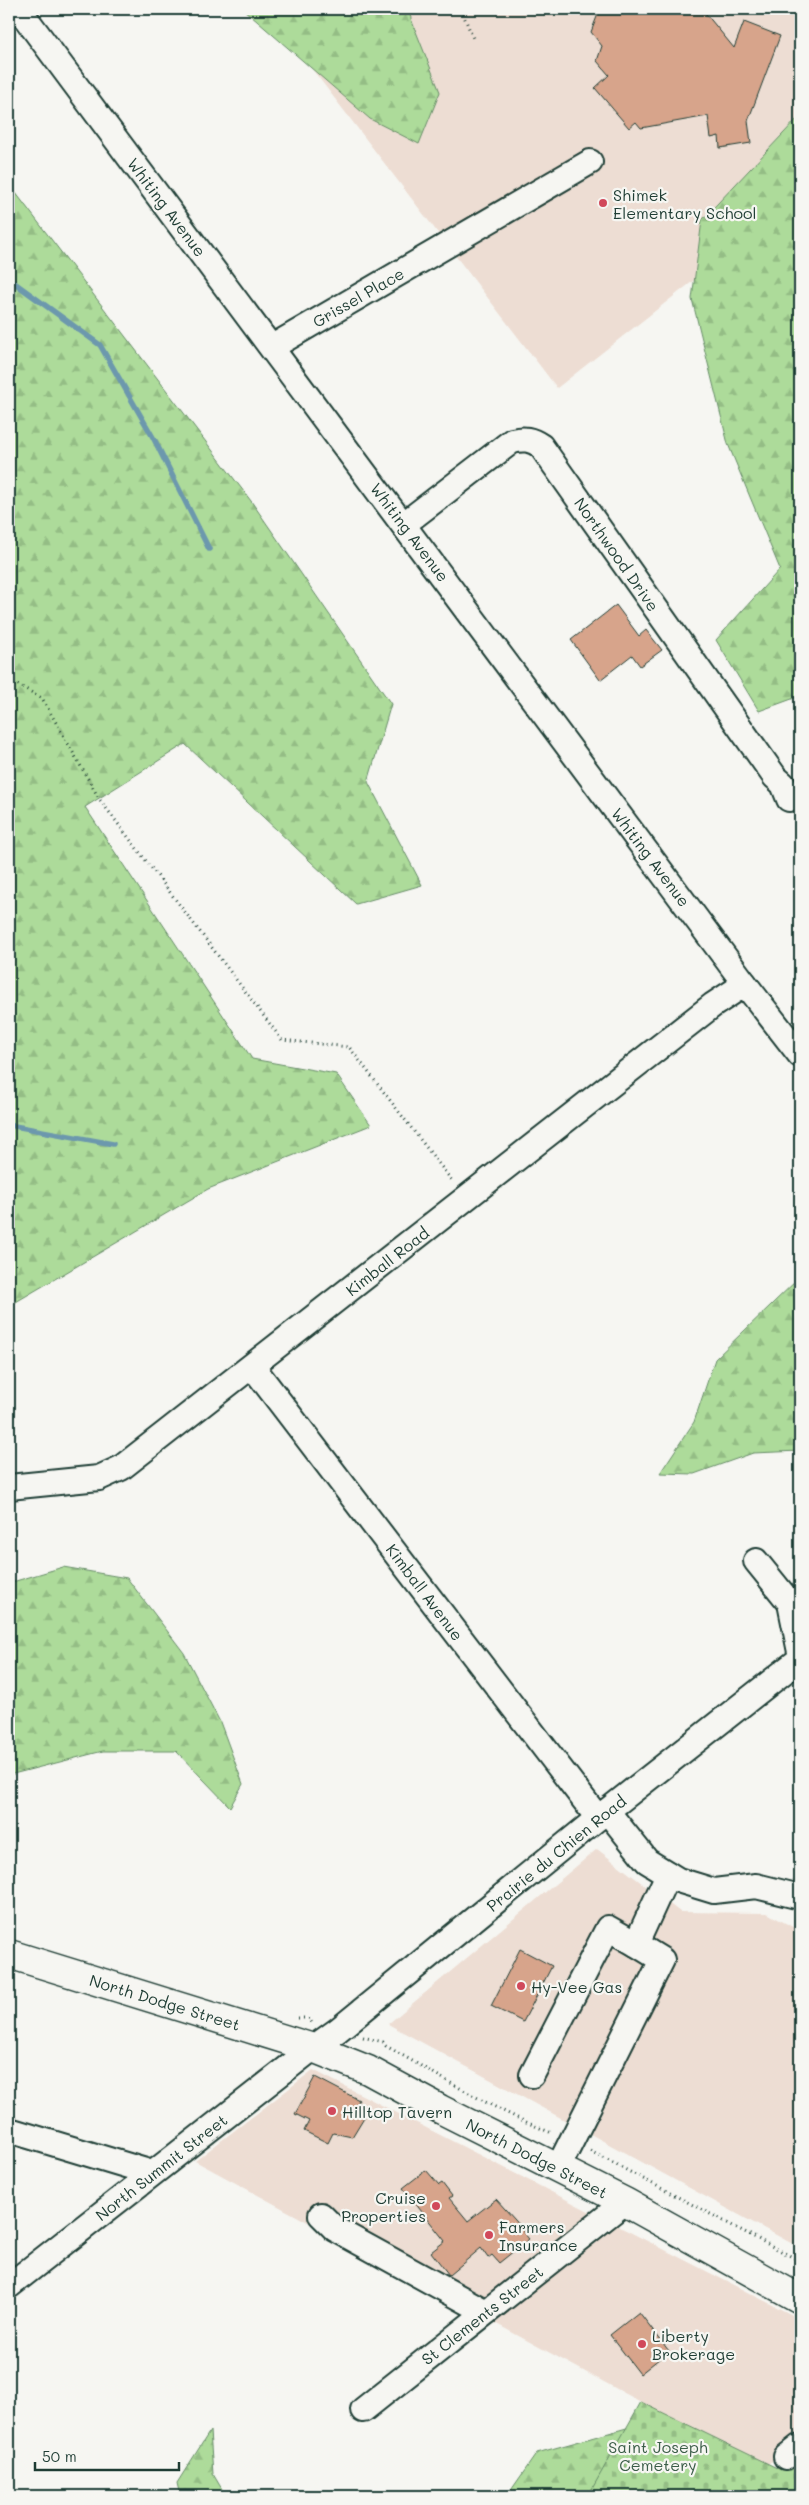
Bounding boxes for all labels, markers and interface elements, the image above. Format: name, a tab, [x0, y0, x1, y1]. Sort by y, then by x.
street label: Whiting Avenue	[123, 153, 211, 261]
place label: Shimek Elementary School	[613, 184, 757, 223]
marker: Shimek Elementary School	[597, 197, 609, 209]
street label: Grissel Place	[308, 262, 408, 332]
street label: Whiting Avenue	[366, 478, 454, 586]
street label: Northwood Drive	[570, 493, 664, 615]
street label: Whiting Avenue	[607, 803, 695, 911]
street label: Kimball Road	[341, 1222, 433, 1300]
street label: Kimball Avenue	[382, 1539, 468, 1645]
street label: Prairie du Chien Road	[482, 1790, 630, 1916]
street label: North Dodge Street	[87, 1969, 243, 2035]
place label: Hy-Vee Gas	[531, 1976, 622, 1997]
marker: Hy-Vee Gas	[515, 1980, 527, 1992]
place label: Hilltop Tavern	[342, 2101, 452, 2122]
marker: Hilltop Tavern	[326, 2105, 338, 2117]
street label: North Summit Street	[91, 2109, 231, 2225]
street label: North Dodge Street	[463, 2113, 611, 2203]
place label: Cruise Properties	[341, 2187, 426, 2226]
marker: Cruise Properties	[430, 2200, 442, 2212]
place label: Farmers Insurance	[499, 2216, 578, 2255]
marker: Farmers Insurance	[483, 2229, 495, 2241]
street label: St Clements Street	[417, 2261, 547, 2369]
place label: Liberty Brokerage	[652, 2325, 735, 2364]
marker: Liberty Brokerage	[636, 2338, 648, 2350]
park label: Saint Joseph Cemetery	[608, 2436, 708, 2475]
scale bar	[35, 2440, 179, 2472]
text: 50 m	[42, 2446, 77, 2466]

